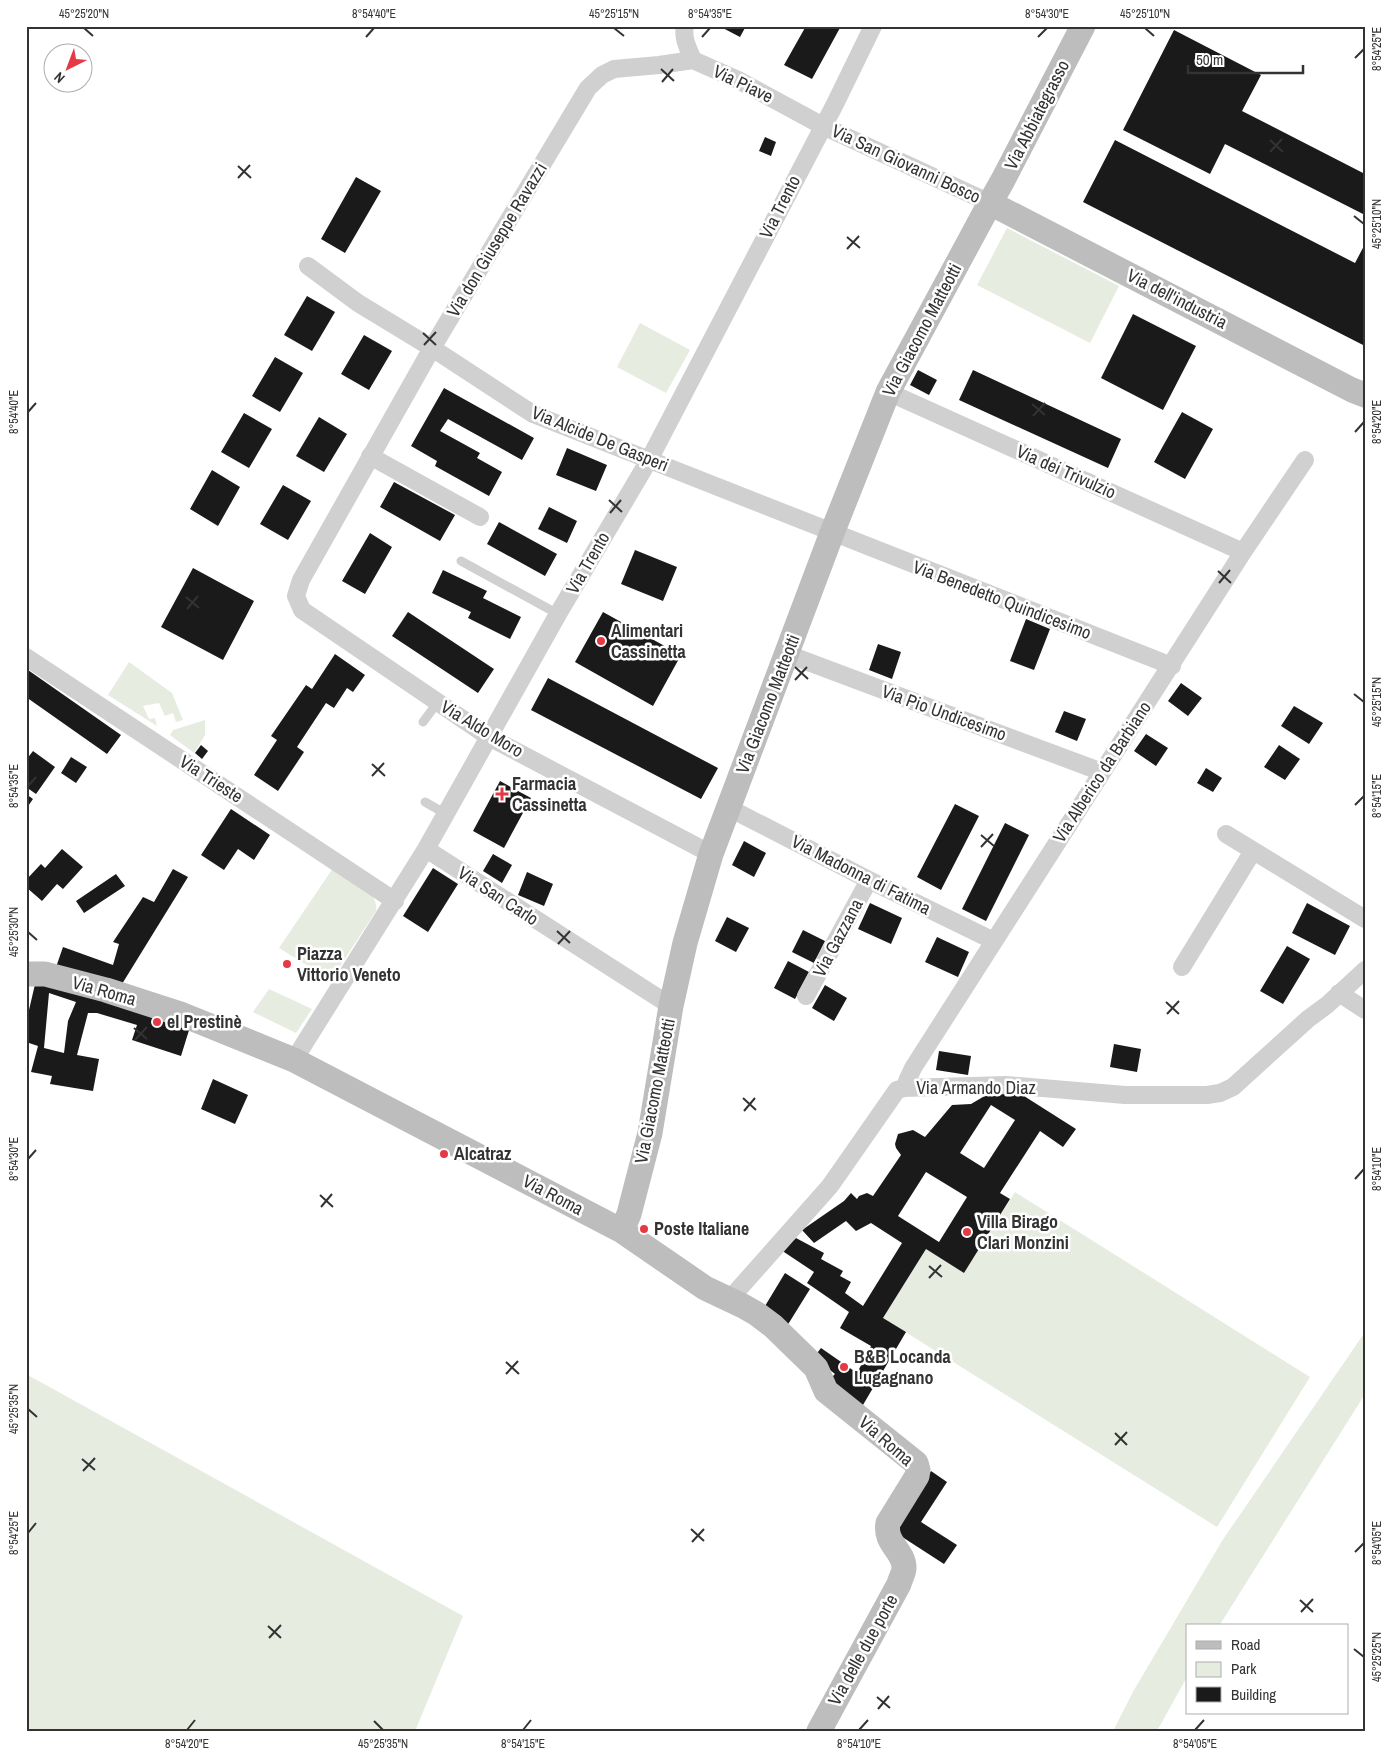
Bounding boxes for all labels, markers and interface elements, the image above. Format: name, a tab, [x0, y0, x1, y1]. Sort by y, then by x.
text: 45°25'20"N	[59, 6, 109, 22]
text: 8°54'40"E	[352, 6, 396, 22]
text: 45°25'15"N	[589, 6, 639, 22]
text: 8°54'35"E	[688, 6, 732, 22]
text: 8°54'30"E	[1025, 6, 1069, 22]
text: 45°25'10"N	[1120, 6, 1170, 22]
text: 8°54'25"E	[1369, 27, 1385, 71]
north arrow	[42, 42, 92, 92]
scale bar	[1188, 42, 1304, 74]
text: 50 m	[1196, 49, 1223, 70]
street label: Via Abbiategrasso	[998, 55, 1075, 174]
street label: Via Piave	[709, 58, 777, 109]
text: N	[50, 68, 68, 87]
street label: Via San Giovanni Bosco	[828, 118, 985, 209]
street label: Via don Giuseppe Ravazzi	[440, 158, 553, 322]
street label: Via Trento	[753, 171, 806, 243]
text: 45°25'10"N	[1369, 199, 1385, 249]
street label: Via Giacomo Matteotti	[876, 259, 967, 401]
street label: Via dell'industria	[1123, 263, 1232, 334]
text: 8°54'40"E	[6, 390, 22, 434]
street label: Via Alcide De Gasperi	[528, 400, 672, 477]
text: 8°54'20"E	[1369, 400, 1385, 444]
street label: Via dei Trivulzio	[1013, 438, 1120, 505]
street label: Via Trento	[560, 527, 615, 598]
street label: Via Benedetto Quindicesimo	[909, 554, 1095, 645]
place label: Alimentari Cassinetta	[611, 618, 686, 664]
street label: Via Giacomo Matteotti	[729, 631, 806, 777]
marker: Alimentari Cassinetta	[595, 635, 607, 647]
text: 45°25'15"N	[1369, 677, 1385, 727]
street label: Via Pio Undicesimo	[878, 678, 1010, 747]
street label: Via Aldo Moro	[436, 694, 528, 763]
street label: Via Alberico da Barbiano	[1046, 696, 1157, 847]
street label: Via Trieste	[175, 749, 248, 808]
text: 8°54'35"E	[6, 764, 22, 808]
place label: Farmacia Cassinetta	[512, 771, 587, 817]
text: 8°54'15"E	[1369, 774, 1385, 818]
marker: Farmacia Cassinetta	[496, 788, 508, 800]
street label: Via Madonna di Fatima	[787, 829, 935, 920]
street label: Via San Carlo	[453, 860, 544, 931]
street label: Via Gazzana	[807, 894, 869, 981]
text: 45°25'30"N	[6, 907, 22, 957]
place label: Piazza Vittorio Veneto	[297, 941, 401, 987]
marker: Piazza Vittorio Veneto	[281, 958, 293, 970]
street label: Via Roma	[69, 969, 139, 1012]
place label: el Prestinè	[167, 1009, 242, 1034]
marker: el Prestinè	[151, 1016, 163, 1028]
street label: Via Giacomo Matteotti	[628, 1016, 681, 1166]
street label: Via Armando Diaz	[916, 1075, 1036, 1100]
text: 8°54'30"E	[6, 1137, 22, 1181]
place label: Alcatraz	[454, 1141, 512, 1166]
text: 8°54'10"E	[1369, 1147, 1385, 1191]
marker: Alcatraz	[438, 1148, 450, 1160]
street label: Via Roma	[518, 1168, 588, 1221]
place label: Villa Birago Clari Monzini	[977, 1209, 1069, 1255]
place label: Poste Italiane	[654, 1216, 749, 1241]
marker: Poste Italiane	[638, 1223, 650, 1235]
marker: Villa Birago Clari Monzini	[961, 1226, 973, 1238]
place label: B&B Locanda Lugagnano	[854, 1344, 952, 1390]
marker: B&B Locanda Lugagnano	[838, 1361, 850, 1373]
text: 45°25'35"N	[6, 1384, 22, 1434]
street label: Via Roma	[853, 1410, 919, 1472]
text: 8°54'25"E	[6, 1511, 22, 1555]
text: 8°54'05"E	[1369, 1521, 1385, 1565]
street label: Via delle due porte	[822, 1590, 903, 1710]
legend	[1186, 1624, 1348, 1714]
text: 45°25'25"N	[1369, 1632, 1385, 1682]
text: Road	[1231, 1634, 1260, 1655]
text: Park	[1231, 1658, 1257, 1679]
text: Building	[1231, 1684, 1276, 1705]
text: 8°54'20"E	[165, 1736, 209, 1752]
text: 45°25'35"N	[358, 1736, 408, 1752]
text: 8°54'15"E	[501, 1736, 545, 1752]
text: 8°54'10"E	[837, 1736, 881, 1752]
text: 8°54'05"E	[1173, 1736, 1217, 1752]

